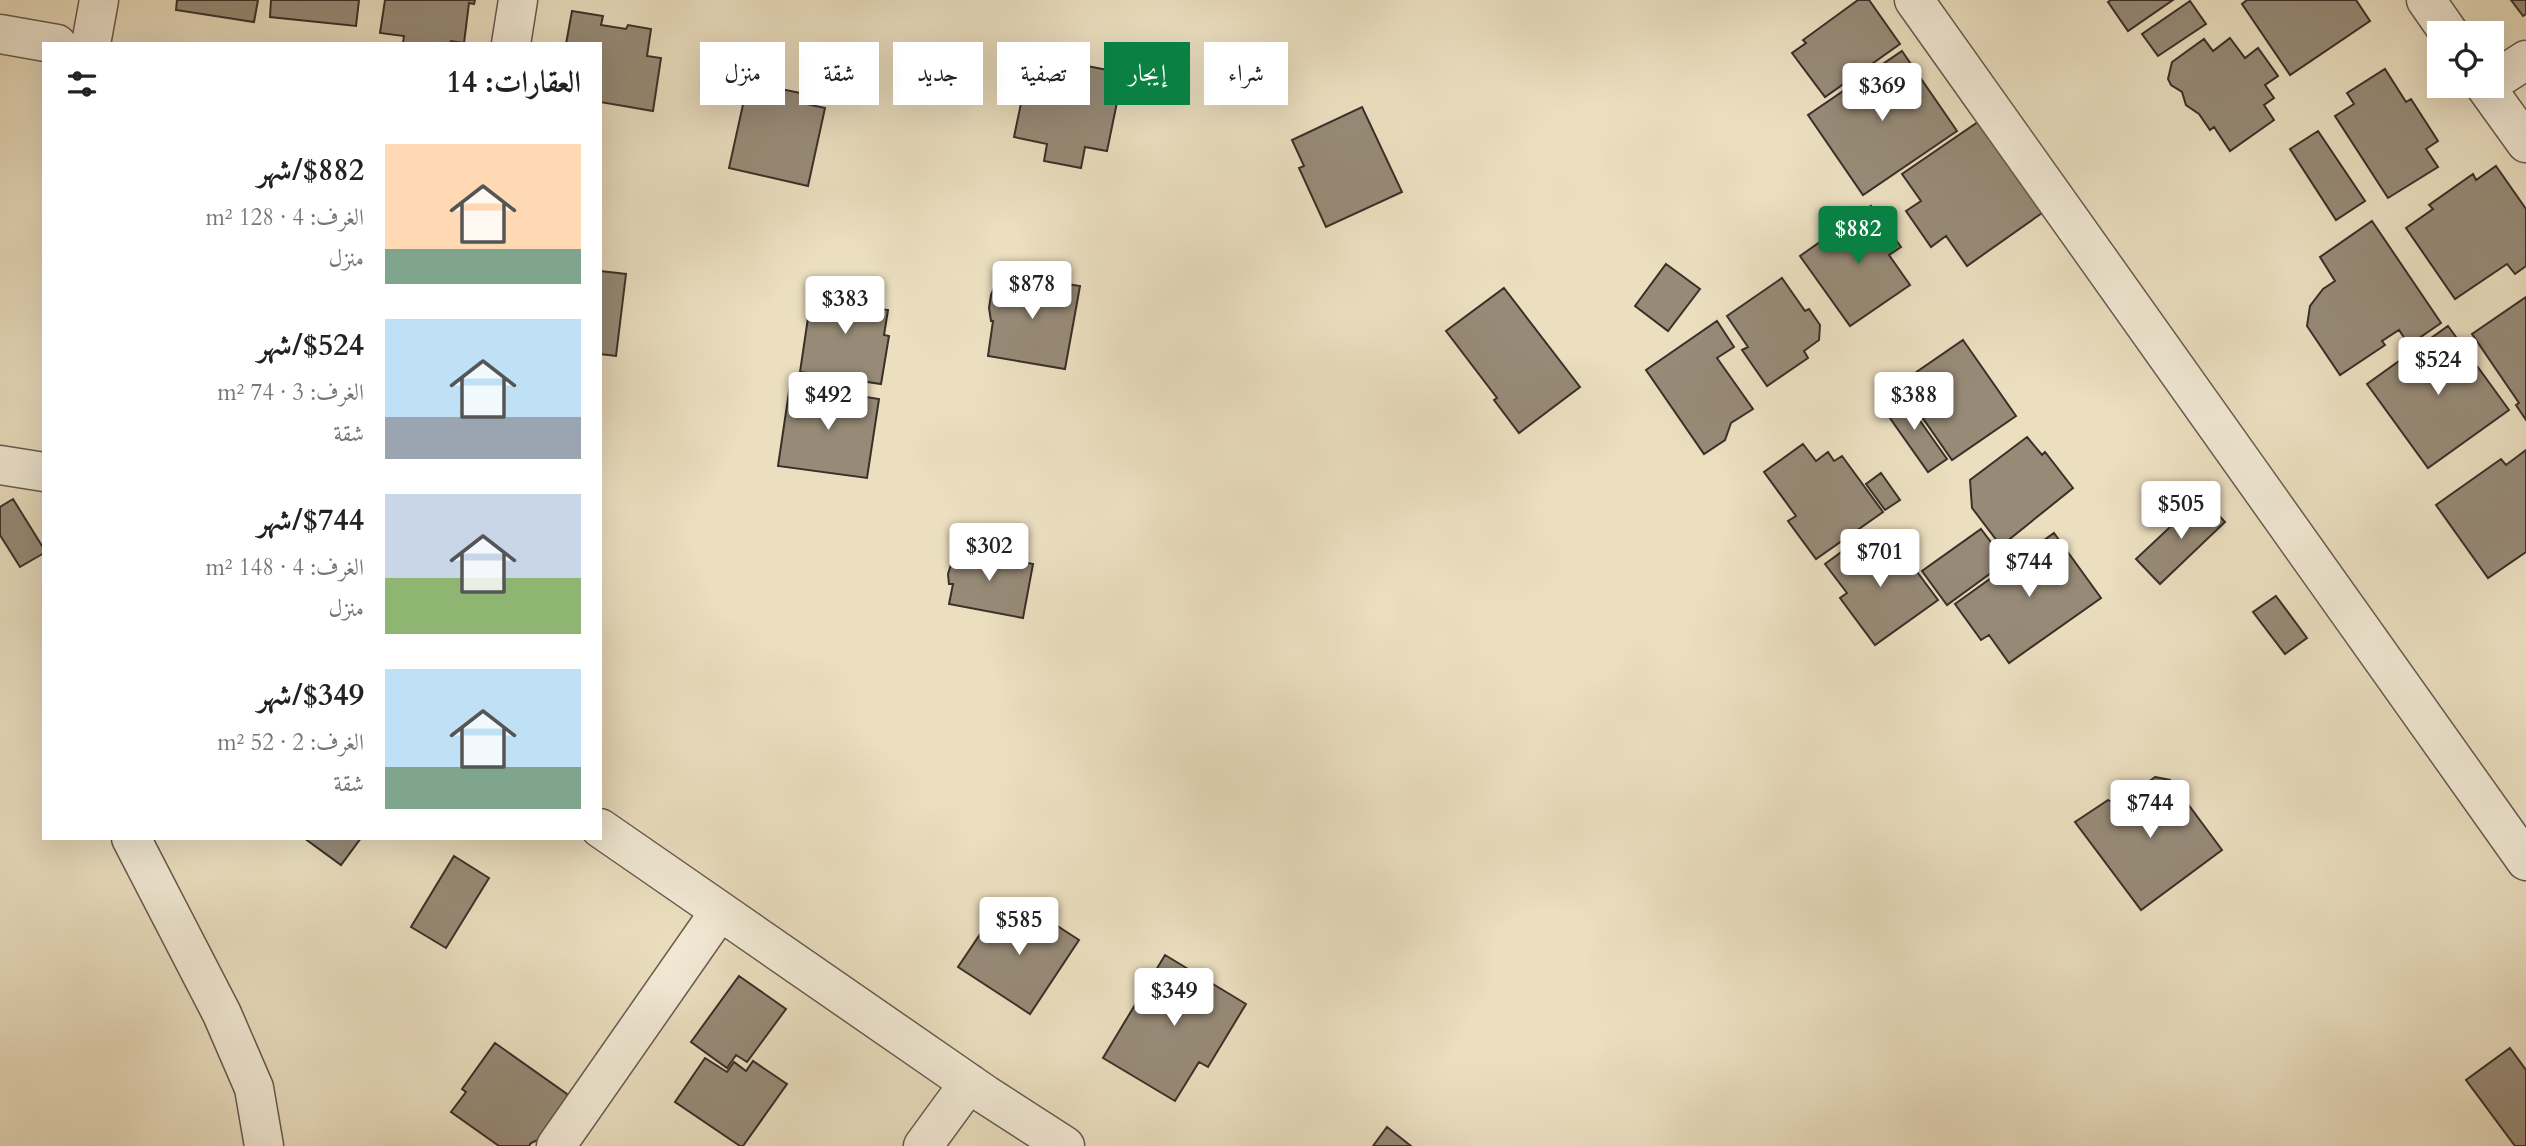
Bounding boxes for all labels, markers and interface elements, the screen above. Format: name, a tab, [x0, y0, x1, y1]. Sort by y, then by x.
map controls	[2427, 21, 2504, 98]
button: locate	[2427, 21, 2504, 98]
chip: منزل	[700, 42, 785, 105]
chip: شقة	[799, 42, 879, 105]
chip: جديد	[893, 42, 983, 105]
chip: تصفية	[997, 42, 1090, 105]
chip: إيجار	[1104, 42, 1190, 105]
chip: شراء	[1204, 42, 1288, 105]
text: العقارات: 14	[446, 62, 581, 103]
pin: $369	[1841, 64, 1923, 123]
icon: filters	[63, 65, 101, 103]
text: $369	[1858, 70, 1906, 101]
text: $882/شهر	[258, 150, 364, 191]
icon: home	[441, 172, 525, 256]
text: الغرف: 4 · 128 m²	[205, 202, 364, 233]
pin: $882	[1817, 206, 1899, 266]
text: $882	[1834, 213, 1882, 244]
text: منزل	[329, 243, 364, 274]
pin: $878	[991, 262, 1073, 321]
text: $878	[1008, 268, 1056, 299]
pin: $383	[804, 276, 886, 336]
text: $383	[821, 283, 869, 314]
text: $524/شهر	[258, 325, 364, 366]
pin: $524	[2397, 338, 2479, 397]
text: $524	[2414, 344, 2462, 375]
icon: home	[441, 347, 525, 431]
pin: $492	[787, 372, 869, 432]
pin: $388	[1873, 372, 1955, 432]
text: الغرف: 3 · 74 m²	[217, 377, 364, 408]
text: $492	[804, 379, 852, 410]
text: $388	[1890, 379, 1938, 410]
text: شقة	[334, 418, 364, 449]
pin: $505	[2140, 482, 2222, 541]
text: $505	[2157, 488, 2205, 519]
text: $744/شهر	[258, 500, 364, 541]
icon: home	[441, 522, 525, 606]
pin: $302	[948, 524, 1030, 583]
text: $302	[965, 530, 1013, 561]
pin: $701	[1839, 530, 1921, 589]
text: $701	[1856, 536, 1904, 567]
pin: $744	[1988, 540, 2070, 599]
text: $744	[2005, 546, 2053, 577]
text: الغرف: 4 · 148 m²	[205, 552, 364, 583]
text: منزل	[329, 593, 364, 624]
text: $349/شهر	[258, 675, 364, 716]
icon: home	[441, 697, 525, 781]
text: الغرف: 2 · 52 m²	[217, 727, 364, 758]
text: شقة	[334, 768, 364, 799]
pin: $744	[2109, 780, 2191, 840]
text: $744	[2126, 787, 2174, 818]
pin: $585	[978, 898, 1060, 957]
text: $585	[995, 904, 1043, 935]
pin: $349	[1133, 968, 1215, 1028]
text: $349	[1150, 975, 1198, 1006]

